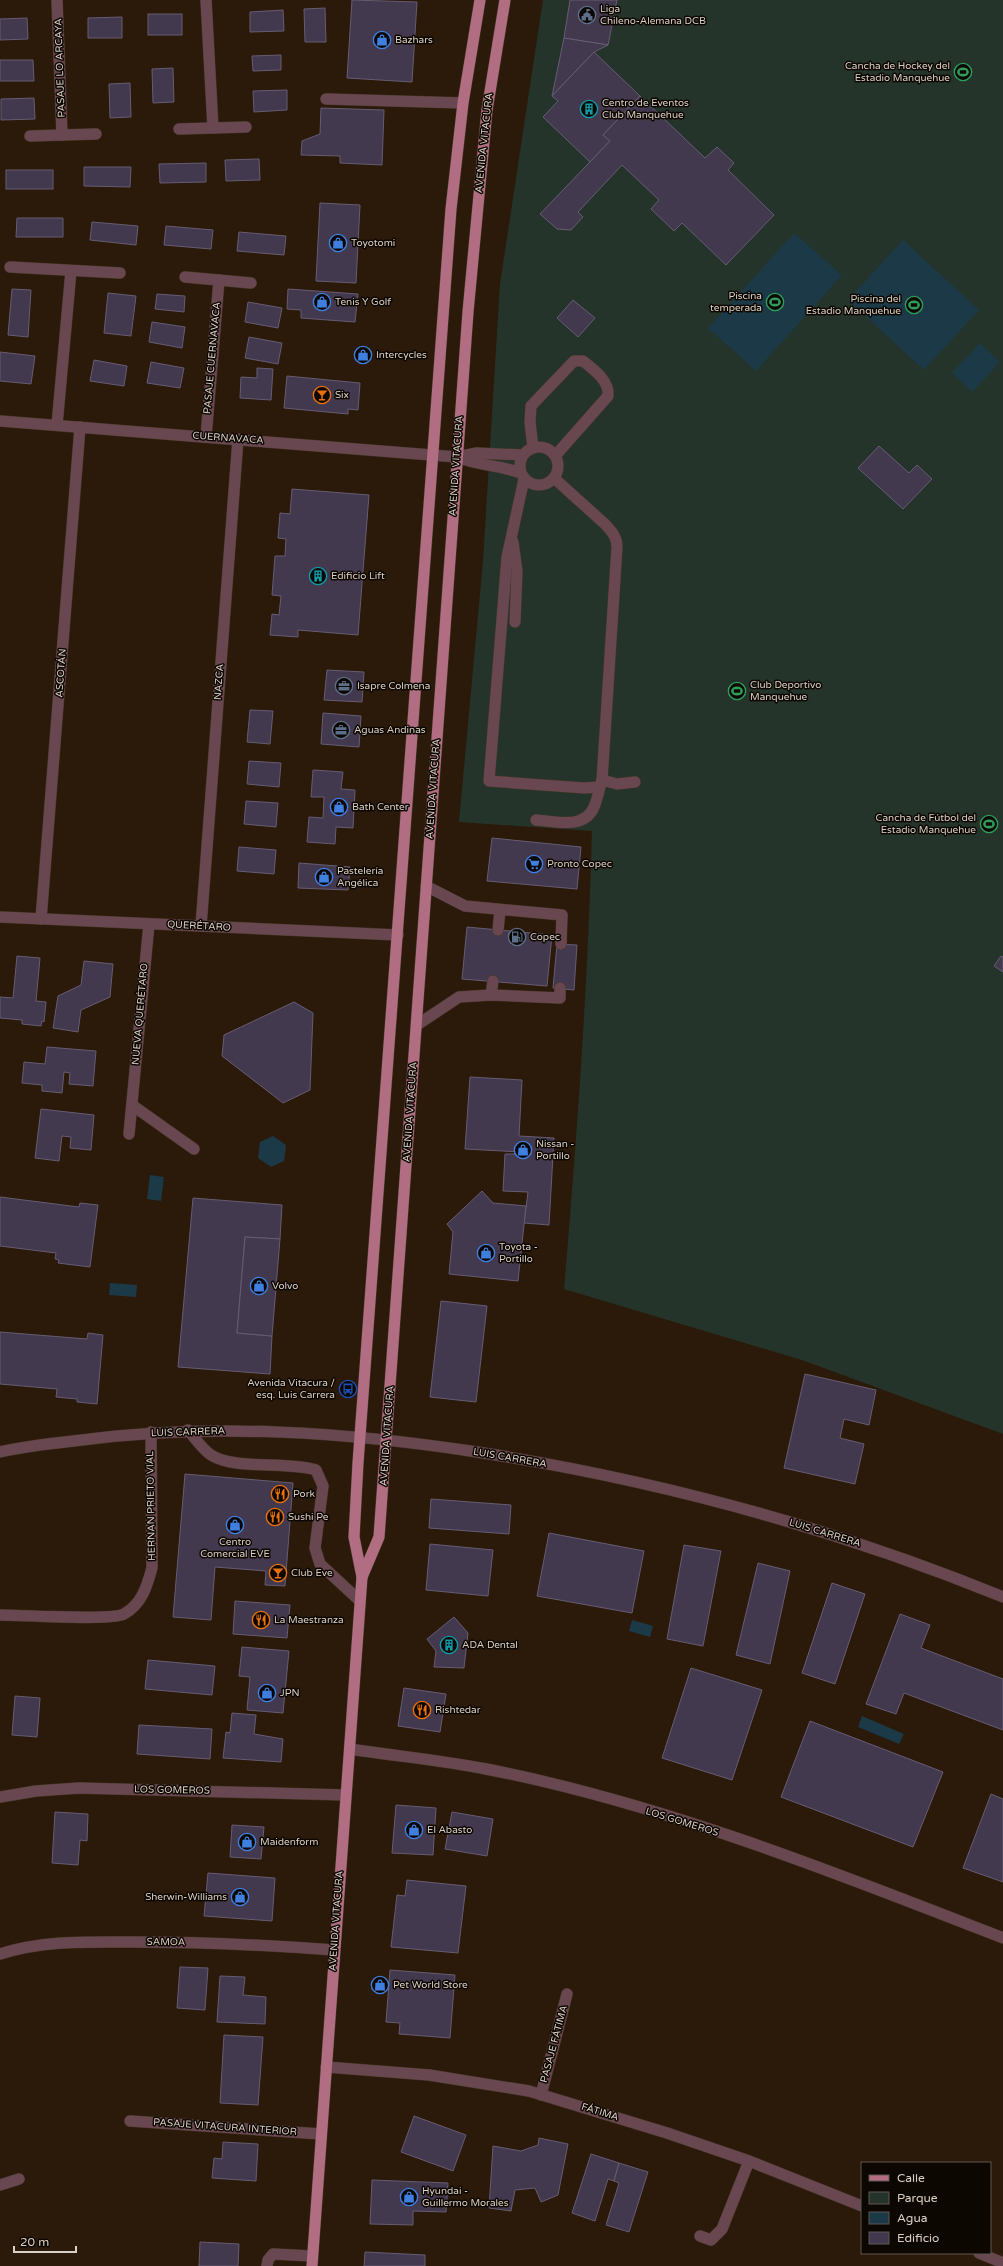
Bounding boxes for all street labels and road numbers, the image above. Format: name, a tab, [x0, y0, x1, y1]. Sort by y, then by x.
street label: PASAJE LO ARCAYA	[52, 18, 68, 118]
street label: AVENIDA VITACURA	[473, 92, 495, 194]
street label: PASAJE CUERNAVACA	[201, 302, 223, 414]
street label: AVENIDA VITACURA	[447, 416, 465, 516]
street label: CUERNAVACA	[192, 430, 264, 446]
street label: ASCOTÁN	[53, 648, 69, 698]
street label: NAZCA	[212, 663, 226, 701]
street label: AVENIDA VITACURA	[424, 739, 442, 839]
street label: QUERÉTARO	[167, 918, 231, 934]
street label: NUEVA QUERÉTARO	[130, 963, 150, 1065]
street label: AVENIDA VITACURA	[401, 1062, 419, 1162]
street label: AVENIDA VITACURA	[378, 1386, 396, 1486]
street label: LUIS CARRERA	[151, 1425, 225, 1439]
street label: LUIS CARRERA	[472, 1446, 548, 1470]
street label: HERNAN PRIETO VIAL	[144, 1451, 158, 1561]
street label: LUIS CARRERA	[788, 1516, 862, 1550]
street label: LOS GOMEROS	[134, 1783, 210, 1797]
street label: LOS GOMEROS	[644, 1805, 720, 1839]
street label: AVENIDA VITACURA	[327, 1871, 345, 1971]
street label: SAMOA	[147, 1936, 185, 1948]
street label: PASAJE FÁTIMA	[538, 2004, 570, 2084]
street label: FÁTIMA	[580, 2101, 620, 2123]
street label: PASAJE VITACURA INTERIOR	[153, 2116, 297, 2138]

